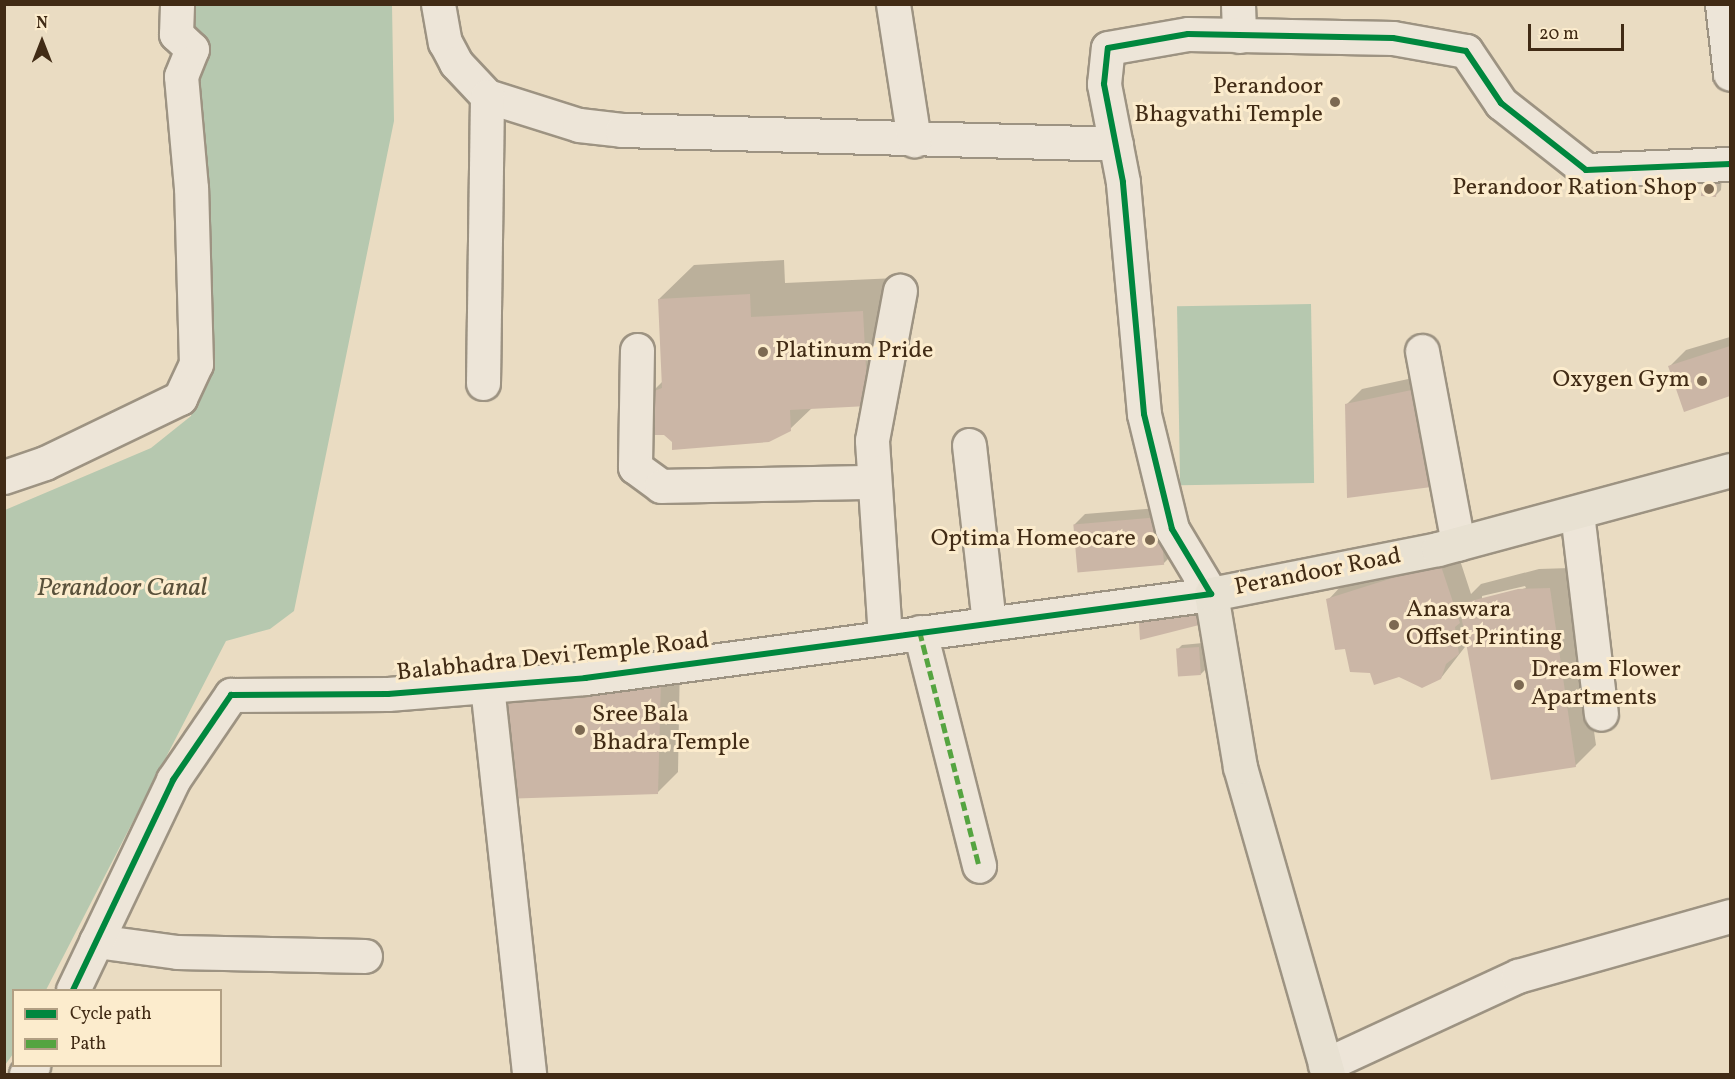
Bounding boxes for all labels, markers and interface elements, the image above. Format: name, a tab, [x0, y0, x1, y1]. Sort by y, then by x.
north arrow	[12, 12, 72, 72]
scale bar	[1531, 12, 1627, 50]
text: N	[36, 13, 48, 35]
text: 20 m	[1539, 22, 1579, 47]
place label: Perandoor Bhagvathi Temple	[1133, 74, 1323, 130]
marker: Perandoor Bhagvathi Temple	[1328, 95, 1342, 109]
place label: Perandoor Ration Shop	[1452, 175, 1697, 203]
marker: Perandoor Ration Shop	[1702, 182, 1716, 196]
place label: Platinum Pride	[775, 338, 933, 366]
marker: Platinum Pride	[756, 345, 770, 359]
place label: Oxygen Gym	[1552, 367, 1690, 395]
marker: Oxygen Gym	[1695, 374, 1709, 388]
place label: Optima Homeocare	[931, 526, 1136, 554]
marker: Optima Homeocare	[1141, 531, 1159, 549]
street label: Perandoor Road	[1232, 543, 1404, 603]
water label: Perandoor Canal	[37, 573, 207, 605]
place label: Anaswara Offset Printing	[1406, 597, 1562, 653]
marker: Anaswara Offset Printing	[1387, 618, 1401, 632]
street label: Balabhadra Devi Temple Road	[395, 627, 711, 689]
place label: Dream Flower Apartments	[1531, 657, 1681, 713]
marker: Dream Flower Apartments	[1512, 678, 1526, 692]
place label: Sree Bala Bhadra Temple	[592, 702, 751, 758]
marker: Sree Bala Bhadra Temple	[573, 723, 587, 737]
legend	[12, 989, 222, 1067]
text: Cycle path	[70, 1002, 152, 1027]
text: Path	[70, 1032, 106, 1057]

